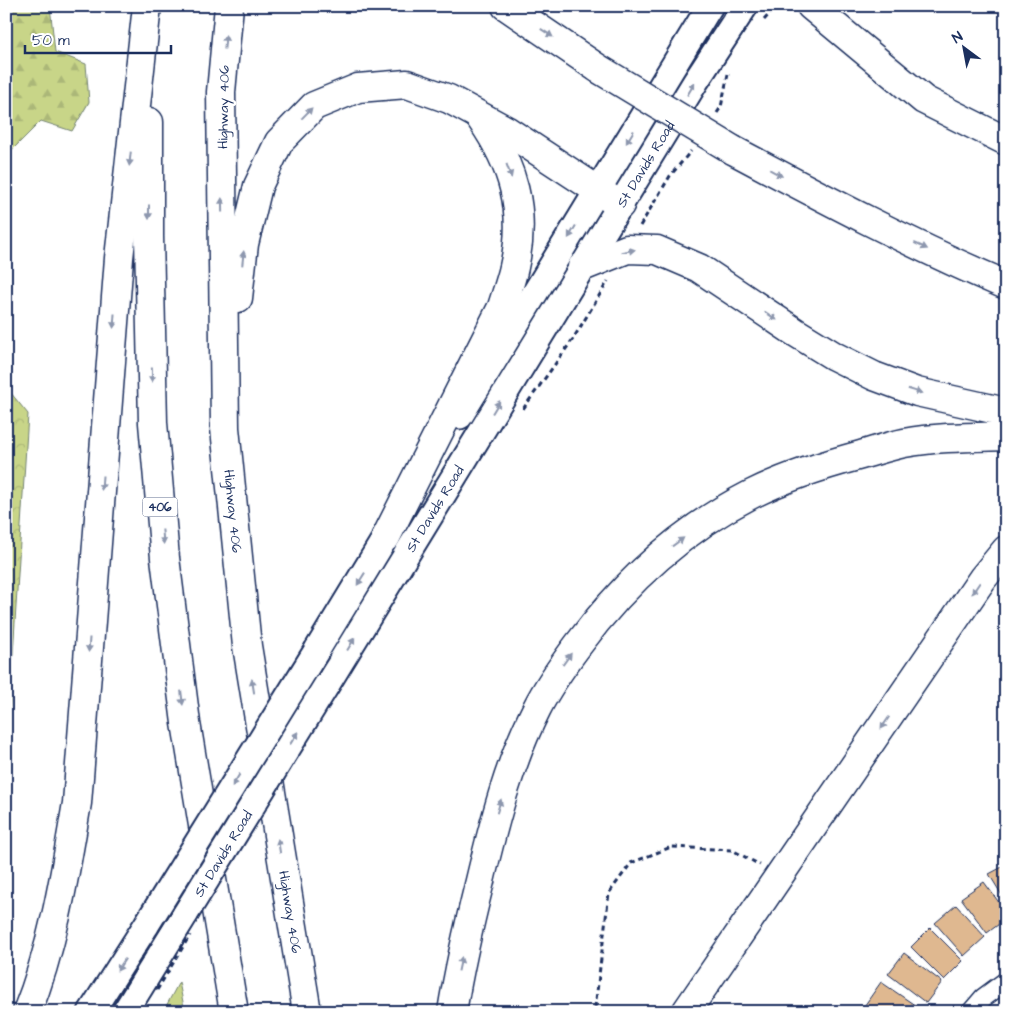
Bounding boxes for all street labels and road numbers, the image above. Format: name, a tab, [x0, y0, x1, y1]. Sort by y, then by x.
street label: Highway 406	[213, 65, 235, 149]
street label: St Davids Road	[612, 117, 680, 211]
street label: St Davids Road	[401, 462, 469, 556]
street label: Highway 406	[218, 469, 247, 554]
road number: 406	[142, 498, 178, 516]
street label: St Davids Road	[189, 807, 258, 901]
street label: Highway 406	[273, 869, 306, 955]

